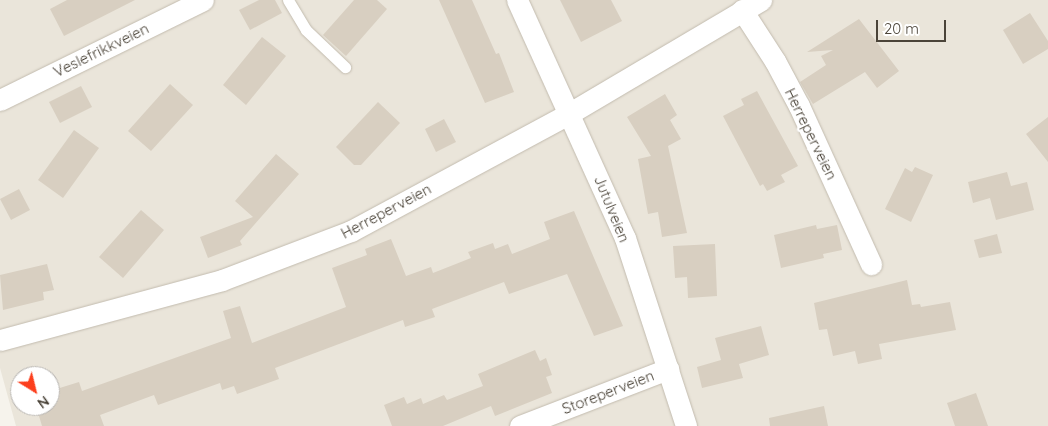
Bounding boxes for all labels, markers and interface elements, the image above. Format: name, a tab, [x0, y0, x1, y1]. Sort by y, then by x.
scale bar	[878, 10, 948, 42]
street label: Veslefrikkveien	[50, 19, 152, 81]
text: 20 m	[884, 19, 919, 38]
street label: Herreperveien	[781, 85, 841, 183]
street label: Jutulveien	[590, 173, 634, 245]
street label: Herreperveien	[338, 180, 434, 242]
north arrow	[10, 366, 60, 416]
street label: Storeperveien	[559, 366, 657, 418]
text: N	[34, 392, 53, 413]

